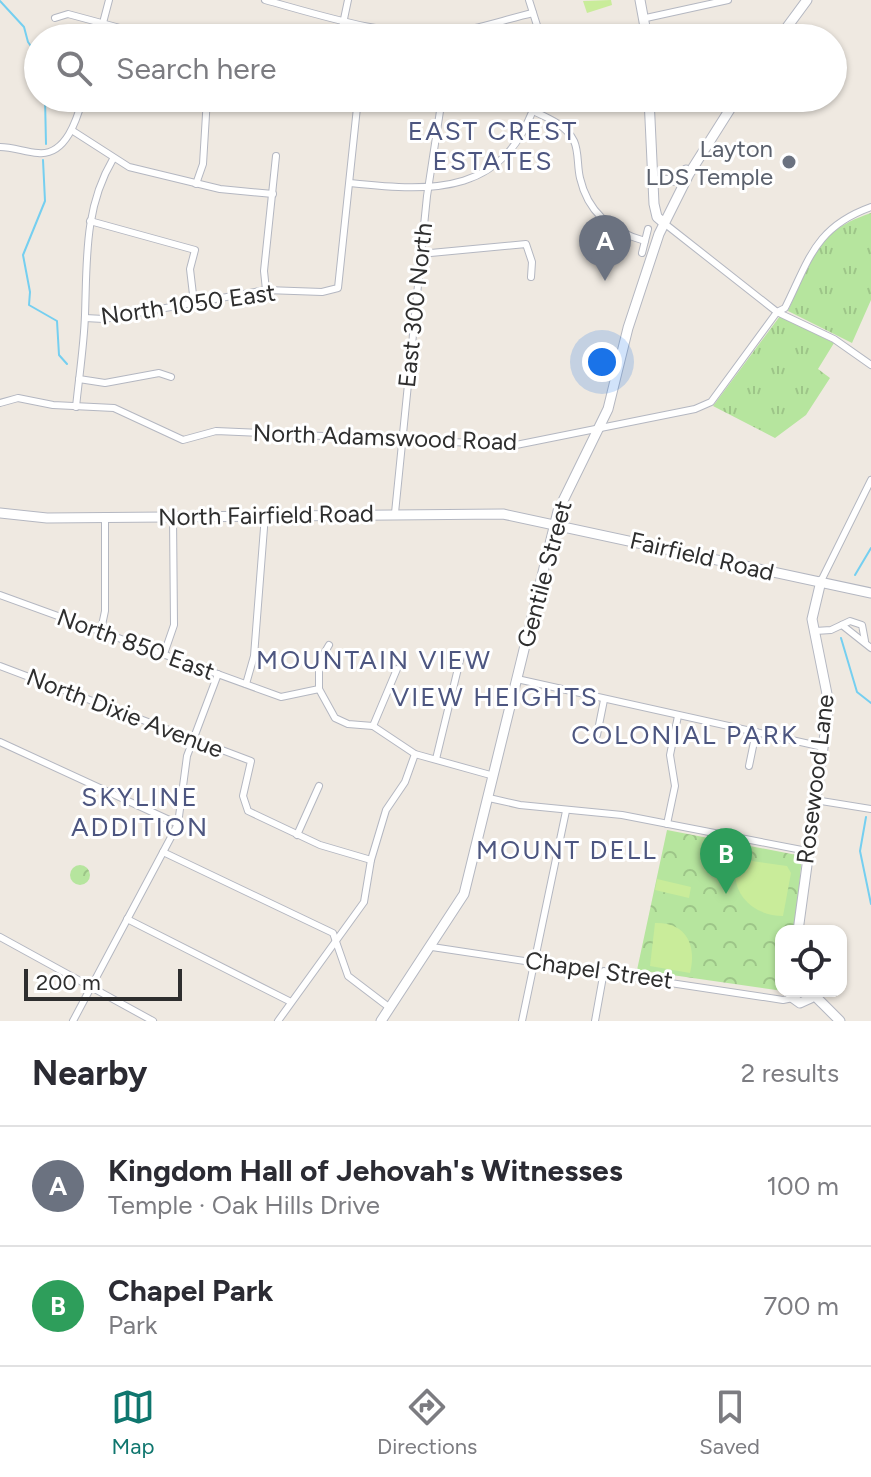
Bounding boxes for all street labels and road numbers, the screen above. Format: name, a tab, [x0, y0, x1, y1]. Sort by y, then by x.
street label: East 300 North	[392, 221, 438, 389]
street label: North 1050 East	[99, 277, 277, 331]
street label: North Adamswood Road	[252, 418, 518, 456]
street label: Gentile Street	[510, 497, 578, 651]
street label: North Fairfield Road	[158, 499, 374, 531]
street label: Fairfield Road	[627, 525, 777, 587]
street label: North 850 East	[53, 602, 219, 686]
street label: North Dixie Avenue	[23, 662, 227, 764]
street label: Rosewood Lane	[790, 693, 840, 865]
street label: Chapel Street	[523, 945, 675, 995]

